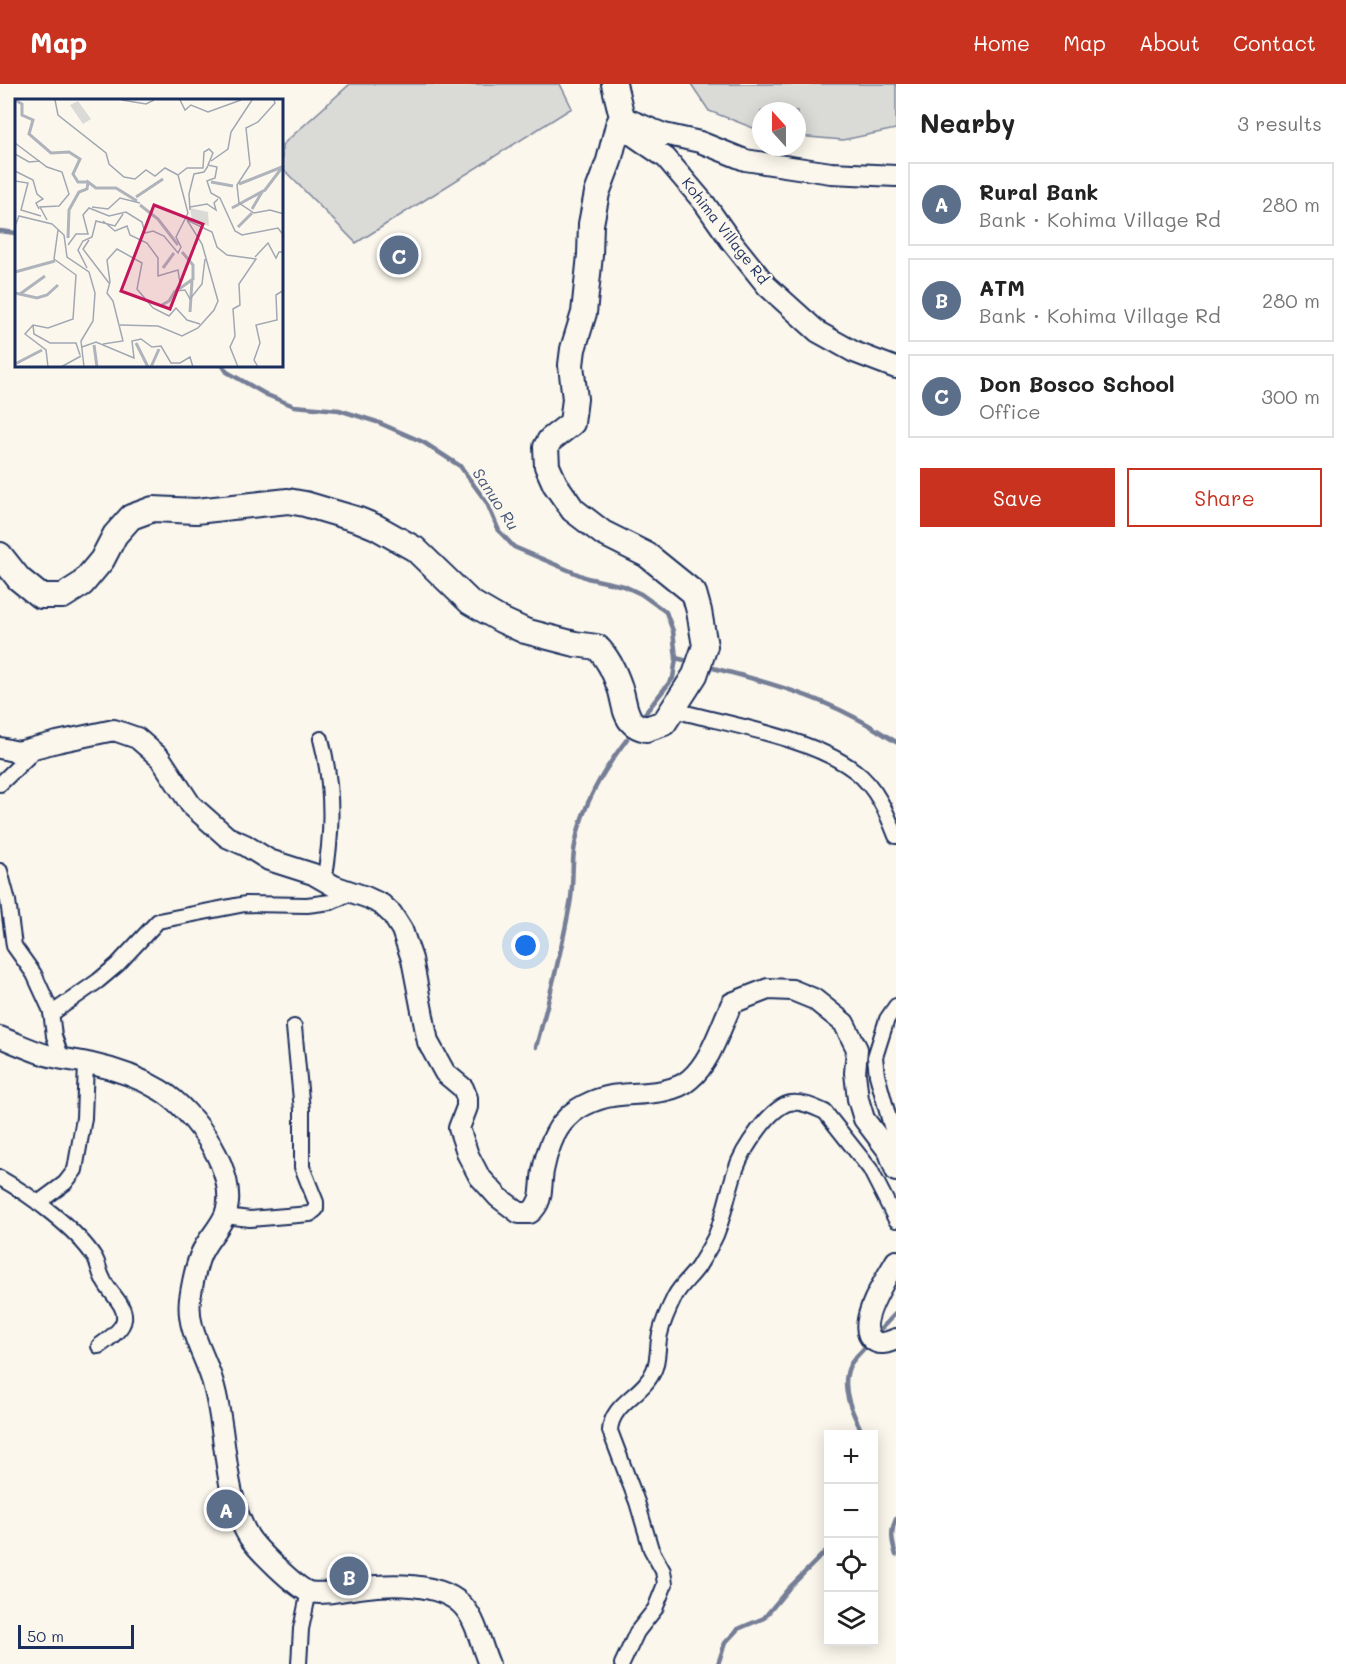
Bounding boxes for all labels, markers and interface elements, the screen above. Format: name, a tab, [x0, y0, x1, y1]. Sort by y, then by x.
text: Map	[30, 24, 87, 60]
text: Home	[973, 29, 1030, 56]
text: Map	[1063, 29, 1106, 56]
text: About	[1139, 29, 1200, 56]
text: Contact	[1233, 29, 1316, 56]
inset map	[15, 99, 284, 368]
north arrow	[752, 102, 806, 156]
text: Nearby	[920, 106, 1015, 140]
text: 3 results	[1237, 110, 1322, 136]
street label: Kohima Village Rd	[678, 173, 774, 288]
text: Rural Bank	[979, 177, 1098, 206]
text: A	[935, 191, 948, 217]
text: 280 m	[1262, 191, 1320, 217]
text: Bank · Kohima Village Rd	[979, 206, 1221, 232]
pin: C	[380, 232, 418, 278]
text: ATM	[979, 273, 1025, 302]
text: B	[935, 287, 948, 313]
text: 280 m	[1262, 287, 1320, 313]
text: Bank · Kohima Village Rd	[979, 302, 1221, 328]
text: Don Bosco School	[979, 369, 1175, 398]
text: C	[934, 383, 949, 409]
text: 300 m	[1261, 383, 1320, 409]
text: Office	[979, 398, 1041, 424]
water label: Sanuo Ru	[468, 464, 524, 534]
button: Save	[920, 468, 1115, 527]
button: Share	[1127, 468, 1322, 527]
your location	[511, 931, 540, 960]
map controls	[824, 1430, 878, 1646]
button: +	[824, 1430, 878, 1484]
button: −	[824, 1484, 878, 1538]
pin: A	[206, 1486, 246, 1532]
button: locate	[824, 1538, 878, 1592]
pin: B	[330, 1554, 368, 1598]
button: layers	[824, 1592, 878, 1646]
scale bar	[18, 1622, 134, 1650]
text: 50 m	[27, 1625, 64, 1646]

